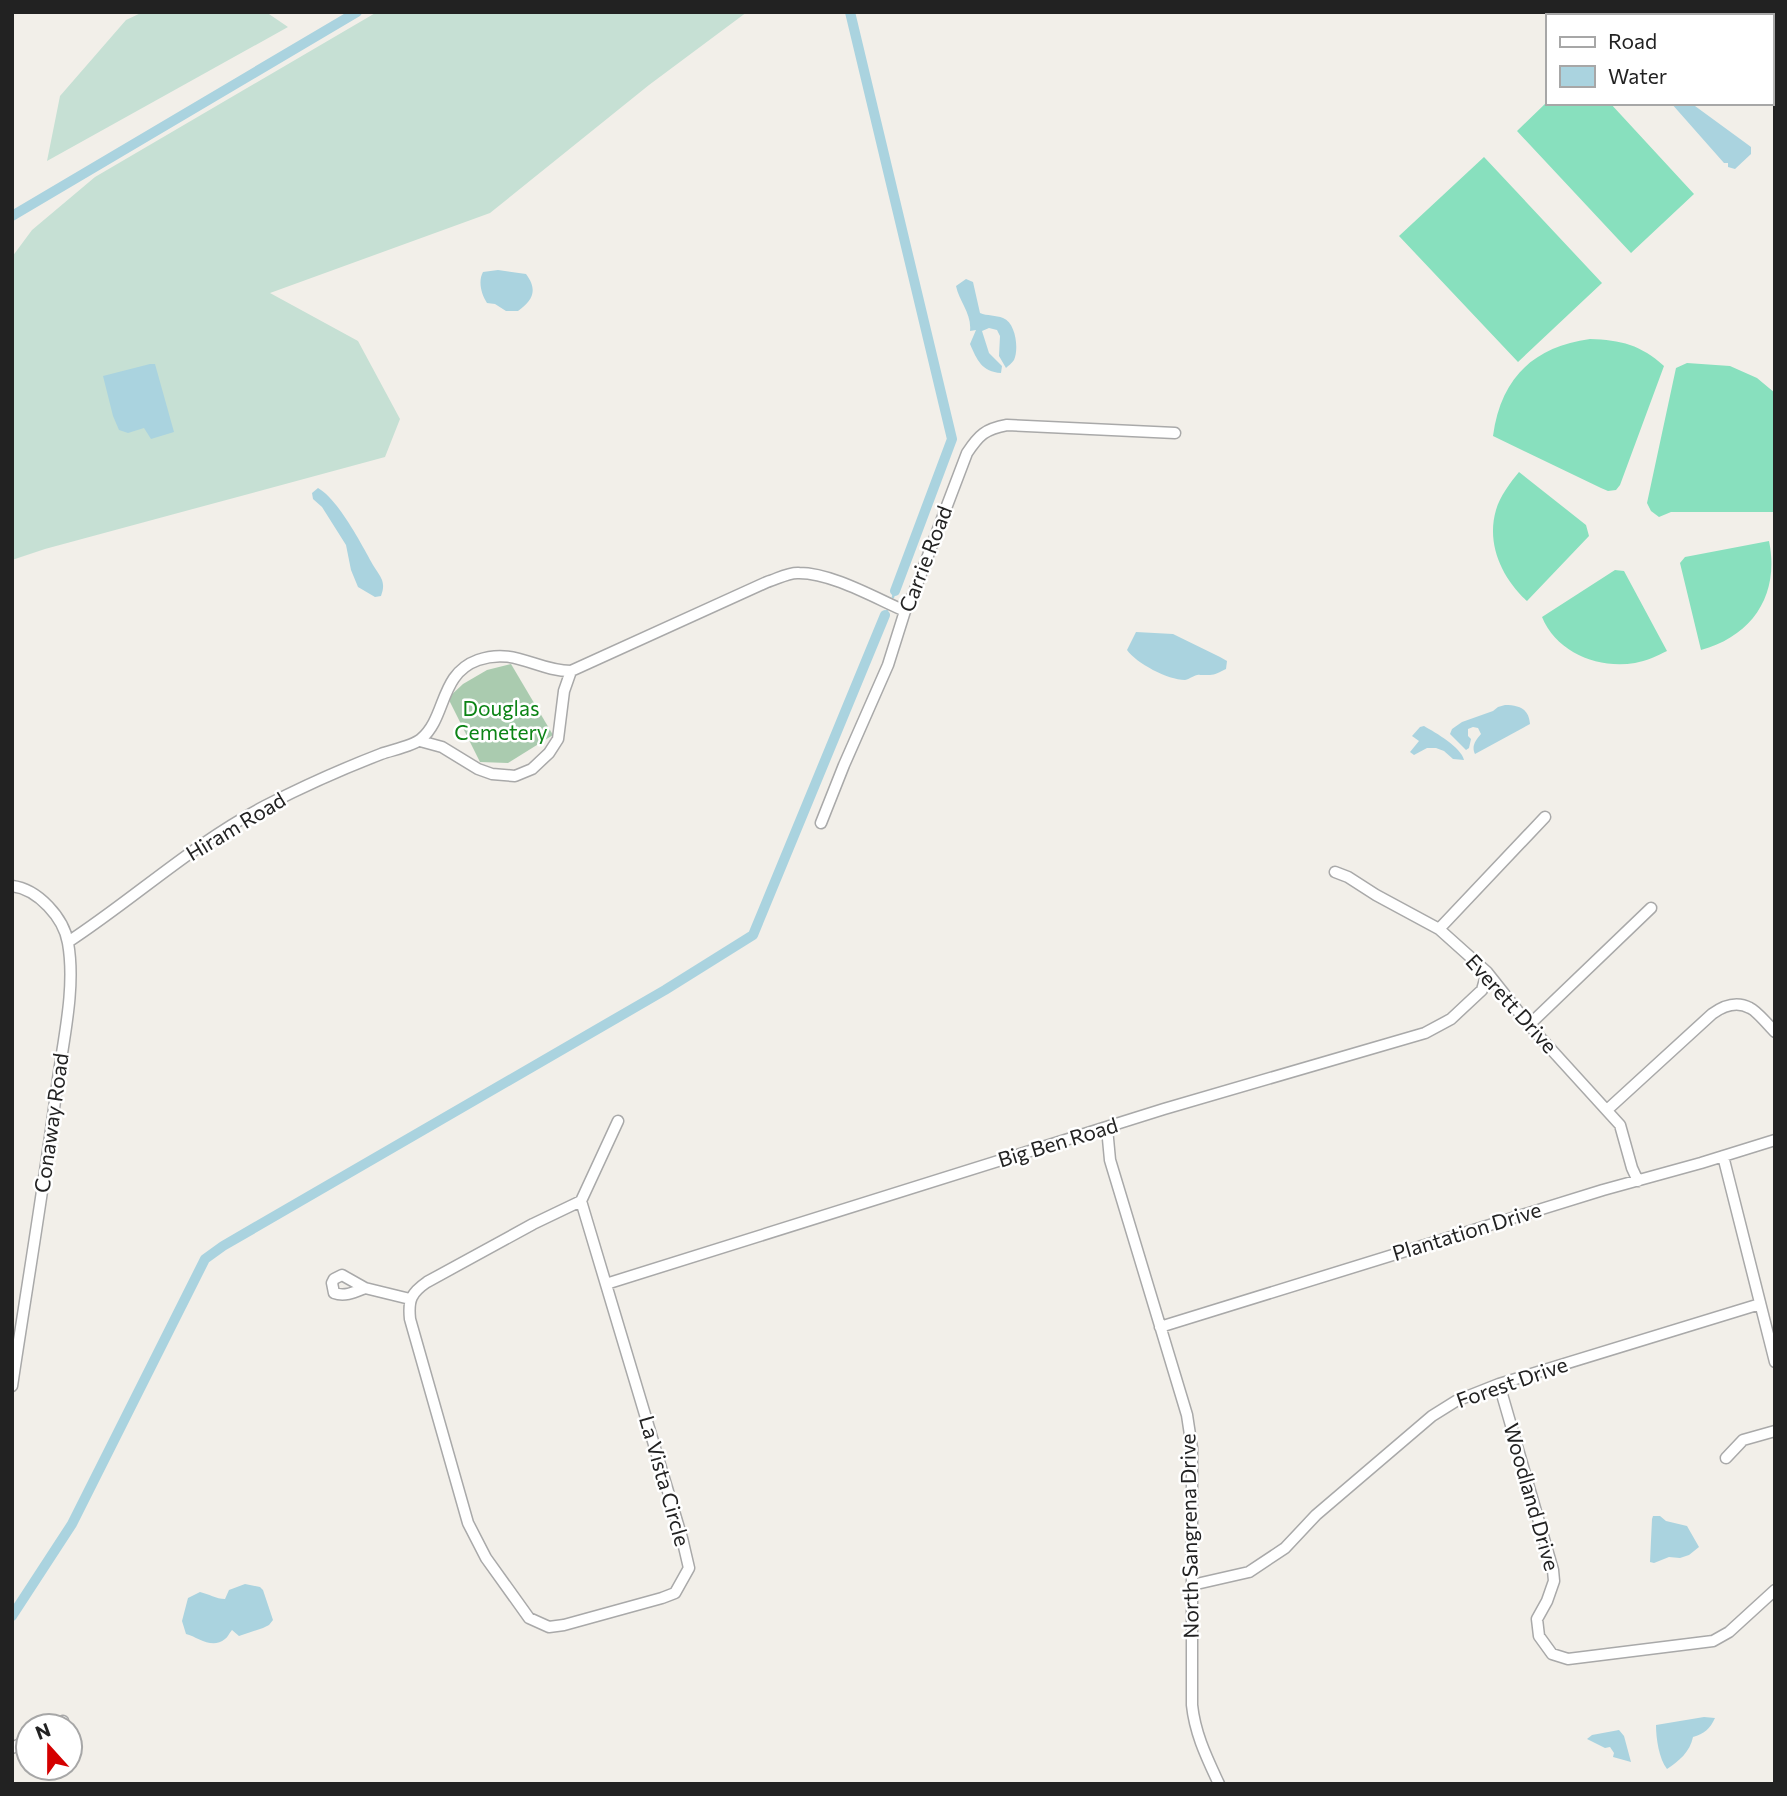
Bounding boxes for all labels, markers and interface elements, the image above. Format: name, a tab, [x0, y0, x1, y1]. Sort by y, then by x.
legend	[1546, 14, 1773, 105]
text: Road	[1608, 28, 1657, 53]
text: Water	[1608, 63, 1667, 88]
street label: Carrie Road	[893, 502, 956, 615]
park label: Douglas Cemetery	[454, 695, 548, 744]
street label: Hiram Road	[181, 786, 290, 865]
street label: Everett Drive	[1461, 948, 1563, 1058]
street label: Conaway Road	[28, 1051, 73, 1194]
street label: Big Ben Road	[995, 1111, 1121, 1172]
street label: Plantation Drive	[1389, 1196, 1544, 1265]
street label: Forest Drive	[1453, 1351, 1570, 1412]
street label: La Vista Circle	[635, 1412, 696, 1549]
street label: Woodland Drive	[1499, 1420, 1565, 1573]
street label: North Sangrena Drive	[1174, 1433, 1203, 1639]
north arrow	[14, 1712, 84, 1782]
text: N	[32, 1717, 54, 1744]

